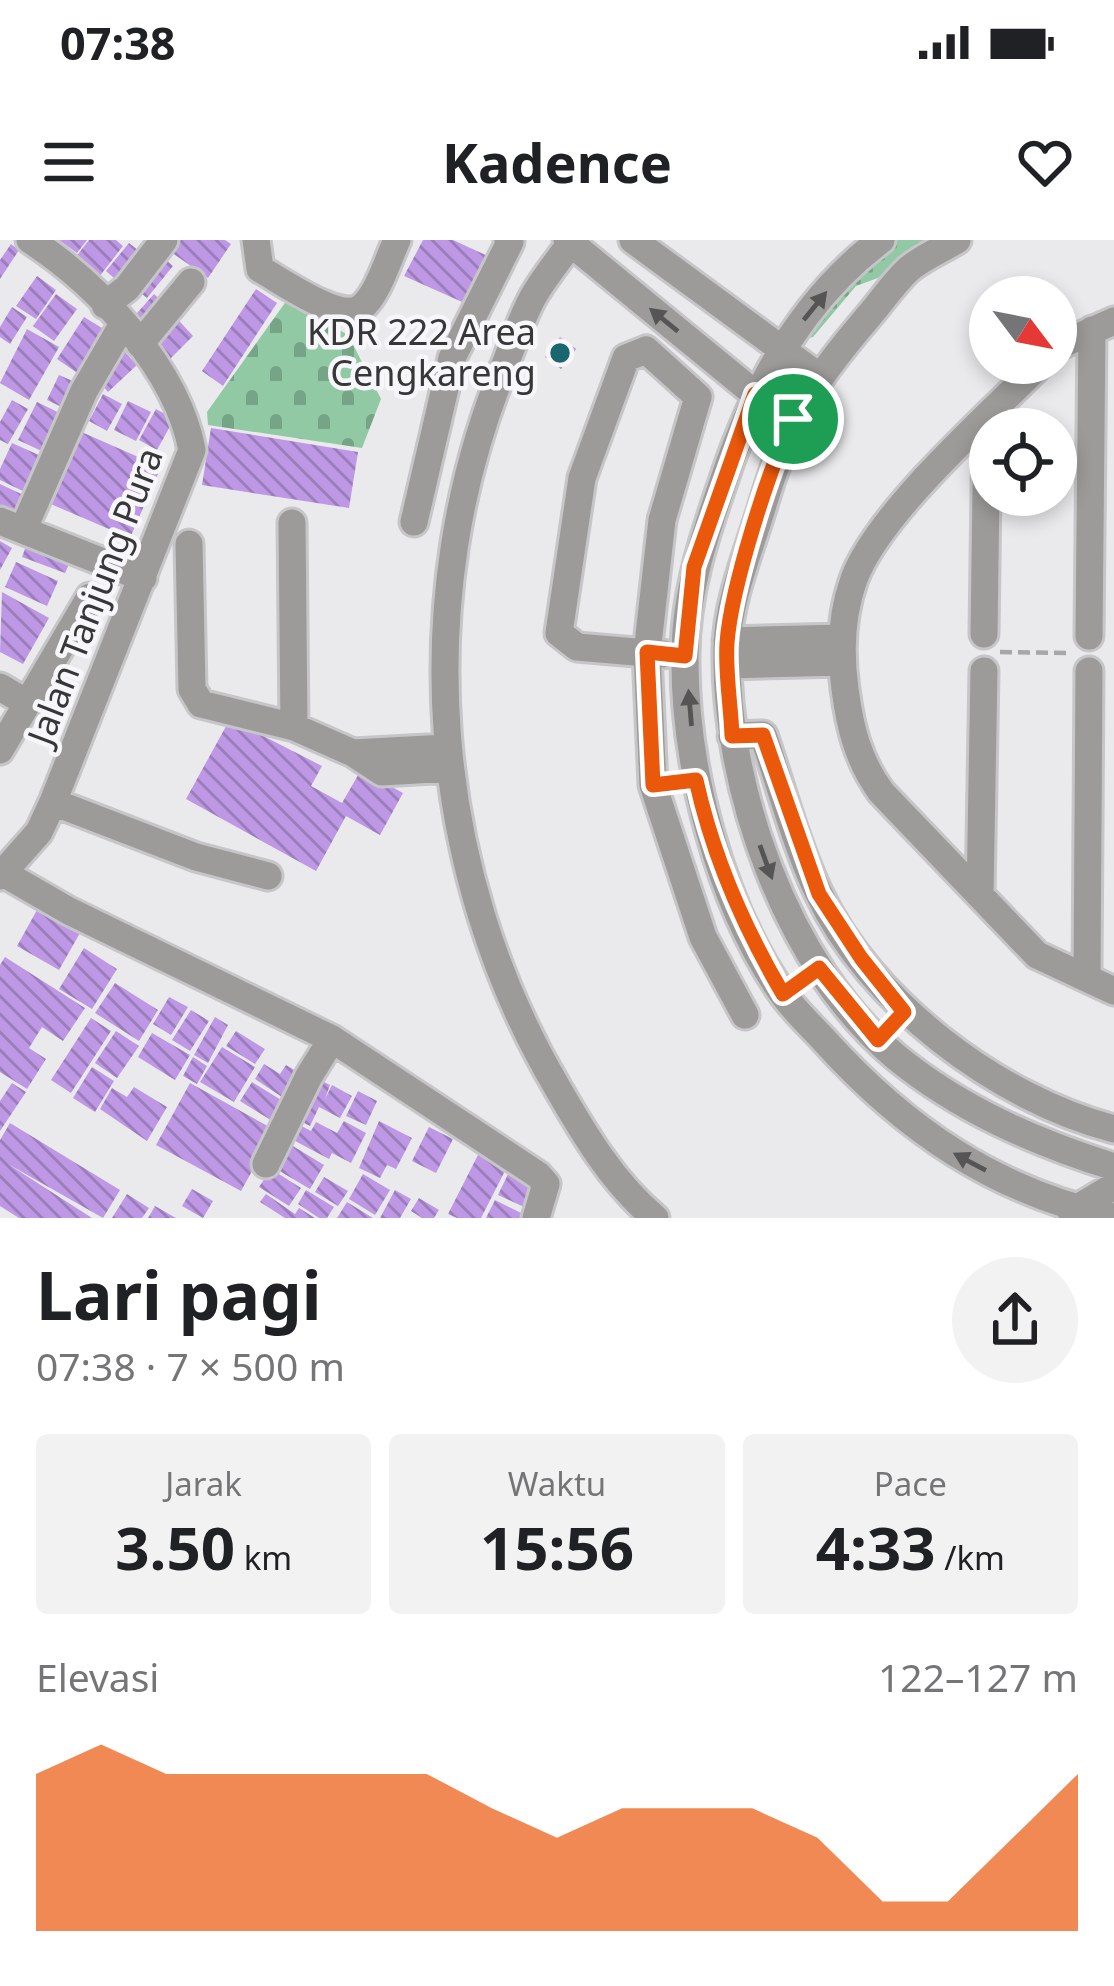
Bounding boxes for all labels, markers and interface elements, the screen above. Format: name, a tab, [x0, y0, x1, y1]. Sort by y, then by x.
text: 07:38	[60, 12, 176, 73]
text: Kadence	[442, 125, 672, 199]
icon: menu	[36, 129, 102, 195]
icon: heart	[1012, 129, 1078, 195]
north arrow	[969, 276, 1077, 384]
map controls	[969, 276, 1077, 516]
one-way arrow	[802, 291, 827, 322]
place label: KDR 222 Area Cengkareng	[307, 307, 536, 397]
one-way arrow	[649, 308, 680, 334]
marker: KDR 222 Area Cengkareng	[547, 340, 573, 366]
pin	[742, 368, 844, 470]
icon: arrive	[760, 386, 826, 452]
button: locate	[969, 408, 1077, 516]
street label: Jalan Tanjung Pura	[14, 440, 174, 754]
one-way arrow	[680, 689, 699, 726]
one-way arrow	[758, 845, 777, 881]
one-way arrow	[953, 1152, 988, 1173]
text: Lari pagi	[36, 1249, 322, 1339]
button: share	[952, 1257, 1078, 1383]
text: 07:38 · 7 × 500 m	[36, 1339, 345, 1392]
text: Jarak	[165, 1461, 242, 1506]
text: Waktu	[508, 1461, 606, 1506]
text: Pace	[874, 1461, 947, 1506]
text: 3.50	[115, 1506, 235, 1588]
text: 15:56	[480, 1506, 634, 1588]
text: 4:33	[816, 1506, 936, 1588]
text: km	[235, 1535, 292, 1580]
text: /km	[936, 1535, 1005, 1580]
text: Elevasi	[36, 1650, 159, 1703]
text: 122–127 m	[878, 1650, 1078, 1703]

